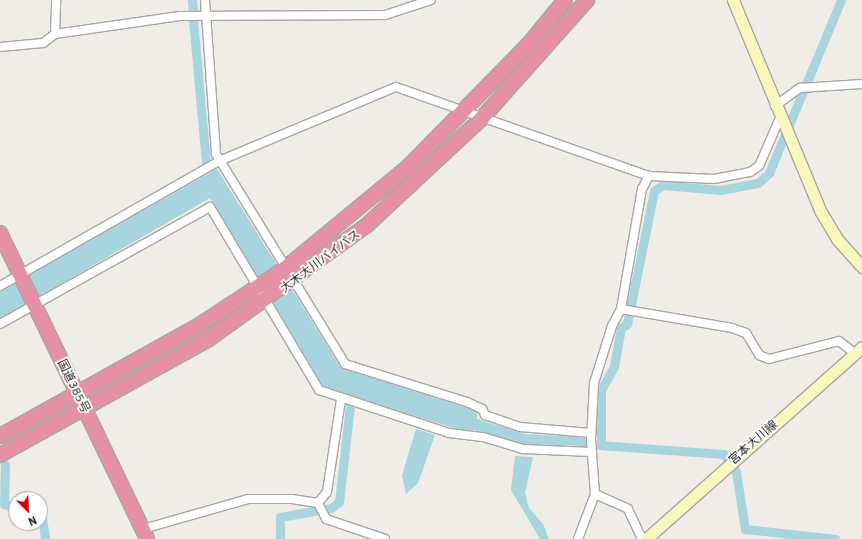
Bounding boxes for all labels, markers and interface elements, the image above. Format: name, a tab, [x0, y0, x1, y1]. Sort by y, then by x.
street label: 大木大川バイパス	[277, 226, 363, 296]
street label: 国道385号	[55, 357, 93, 415]
street label: 宮本大川線	[726, 417, 780, 467]
north arrow	[8, 491, 48, 531]
text: N	[26, 513, 39, 529]

